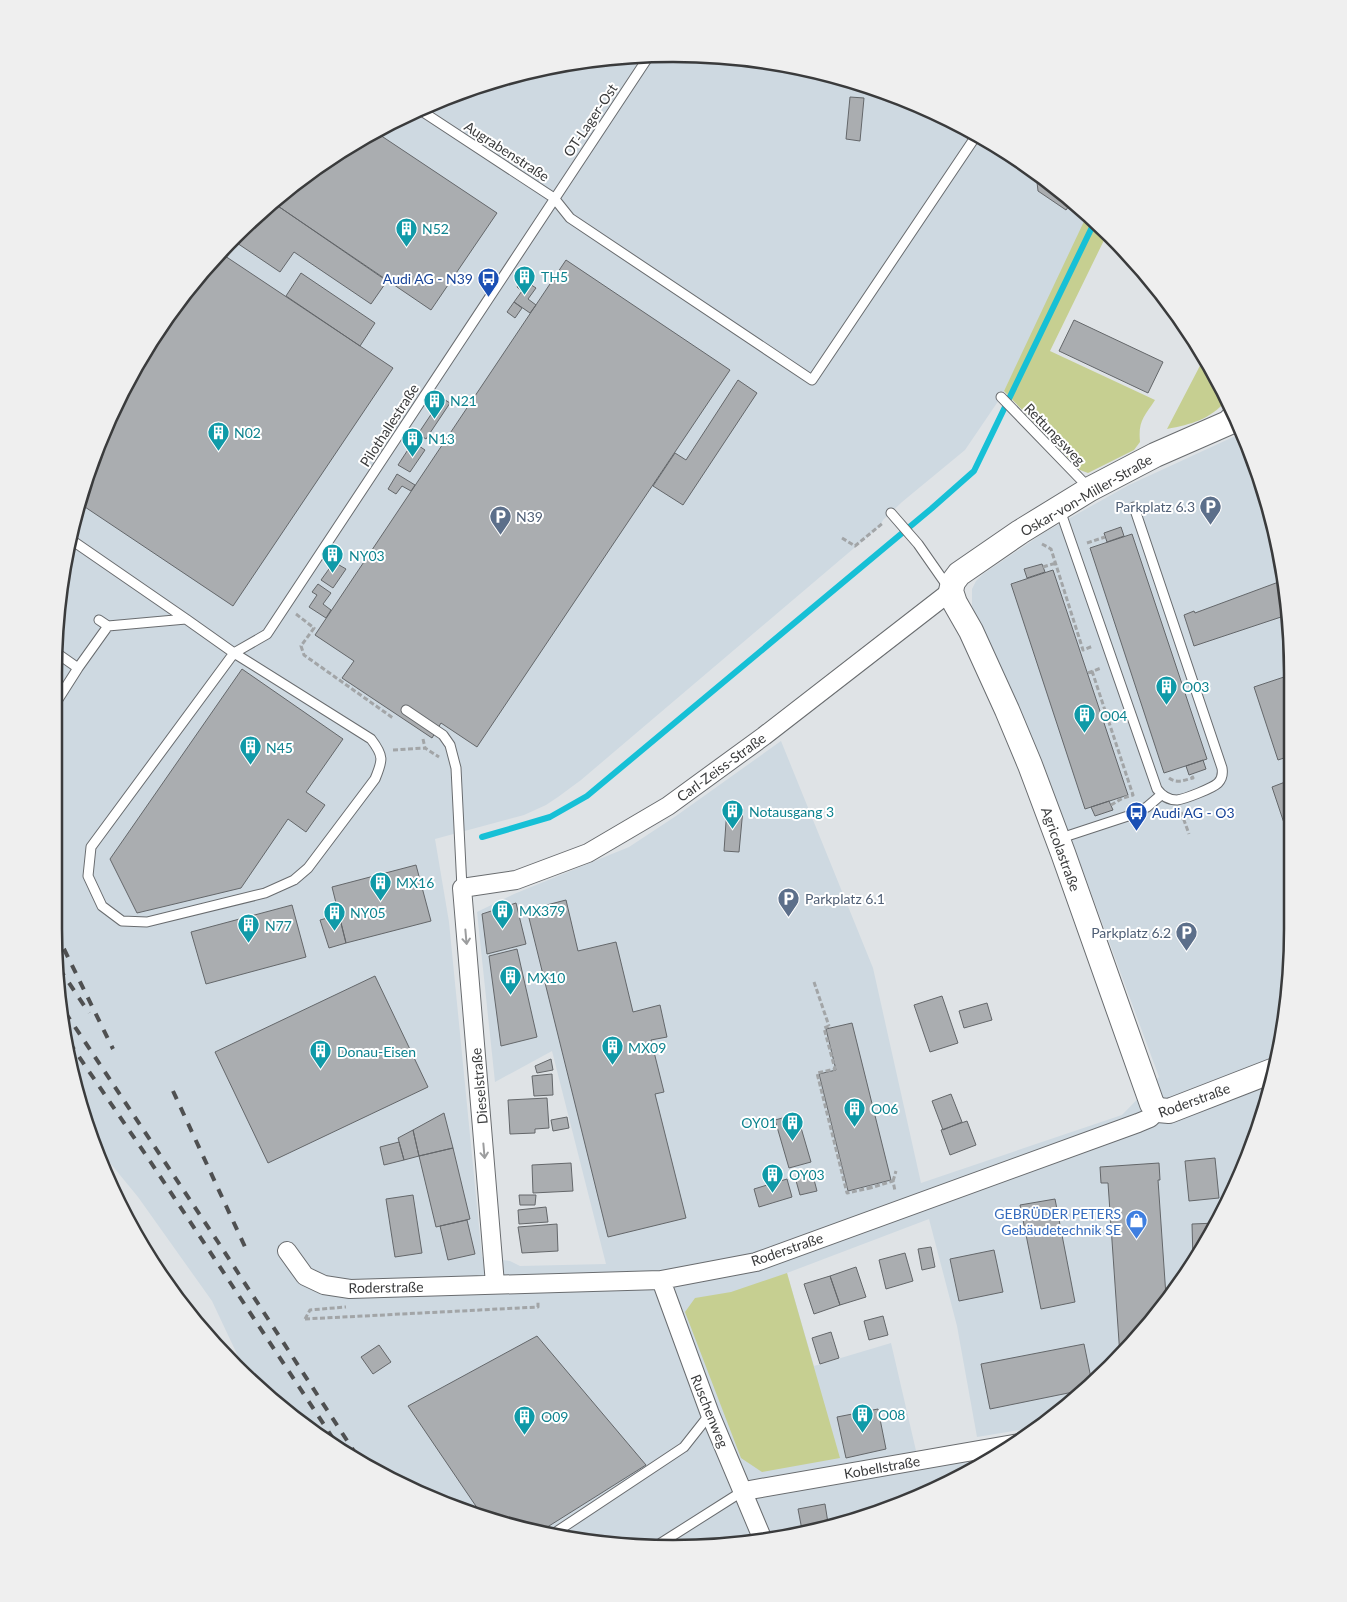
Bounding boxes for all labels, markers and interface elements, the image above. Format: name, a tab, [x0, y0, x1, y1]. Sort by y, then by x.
street label: OT-Lager-Ost	[559, 80, 621, 160]
street label: Augrabenstraße	[461, 117, 553, 185]
building icon: N52	[394, 216, 418, 247]
place label: N52	[422, 220, 449, 237]
building icon: TH5	[513, 264, 537, 295]
bus stop icon: Audi AG - N39	[477, 266, 501, 297]
place label: TH5	[541, 268, 568, 285]
place label: Audi AG - N39	[383, 270, 473, 287]
street label: Pilothallestraße	[356, 380, 422, 470]
building icon: N21	[422, 388, 446, 419]
place label: N21	[450, 392, 477, 409]
street label: Rettungsweg	[1021, 399, 1089, 469]
building icon: N02	[206, 420, 230, 451]
place label: N02	[234, 424, 261, 441]
building icon: N13	[400, 426, 424, 457]
place label: N13	[428, 430, 455, 447]
street label: Oskar-von-Miller-Straße	[1017, 450, 1155, 540]
parking icon: Parkplatz 6.3	[1199, 494, 1223, 525]
place label: Parkplatz 6.3	[1115, 498, 1195, 515]
parking icon: N39	[488, 504, 512, 535]
place label: N39	[516, 508, 543, 525]
building icon: NY03	[321, 543, 345, 574]
place label: NY03	[349, 547, 385, 564]
building icon: O03	[1154, 674, 1178, 705]
place label: O03	[1182, 678, 1209, 695]
building icon: O04	[1072, 703, 1096, 734]
place label: O04	[1100, 707, 1127, 724]
street label: Carl-Zeiss-Straße	[673, 729, 769, 805]
building icon: N45	[238, 735, 262, 766]
place label: N45	[266, 739, 293, 756]
building icon: Notausgang 3	[721, 799, 745, 830]
bus stop icon: Audi AG - O3	[1124, 800, 1148, 831]
place label: Notausgang 3	[749, 803, 834, 820]
place label: Audi AG - O3	[1152, 804, 1235, 821]
street label: Agricolastraße	[1038, 805, 1084, 893]
building icon: MX16	[368, 870, 392, 901]
place label: MX16	[396, 874, 434, 891]
parking icon: Parkplatz 6.1	[777, 886, 801, 917]
place label: Parkplatz 6.1	[805, 890, 885, 907]
building icon: MX379	[491, 898, 515, 929]
building icon: NY05	[322, 900, 346, 931]
place label: MX379	[519, 902, 565, 919]
place label: NY05	[350, 904, 386, 921]
building icon: N77	[237, 913, 261, 944]
place label: N77	[265, 917, 292, 934]
parking icon: Parkplatz 6.2	[1175, 920, 1199, 951]
place label: Parkplatz 6.2	[1091, 924, 1171, 941]
one-way arrow	[461, 929, 471, 945]
building icon: MX10	[499, 965, 523, 996]
place label: MX10	[527, 969, 565, 986]
building icon: MX09	[600, 1035, 624, 1066]
building icon: Donau-Eisen	[309, 1039, 333, 1070]
place label: MX09	[628, 1039, 666, 1056]
place label: Donau-Eisen	[337, 1043, 416, 1060]
street label: Dieselstraße	[467, 1047, 491, 1125]
street label: Roderstraße	[1156, 1079, 1232, 1121]
building icon: O06	[843, 1096, 867, 1127]
place label: O06	[871, 1100, 898, 1117]
building icon: OY01	[781, 1110, 805, 1141]
place label: OY01	[741, 1114, 777, 1131]
one-way arrow	[479, 1143, 489, 1159]
building icon: OY03	[761, 1162, 785, 1193]
place label: OY03	[789, 1166, 825, 1183]
place label: GEBRÜDER PETERS Gebäudetechnik SE	[994, 1205, 1121, 1238]
shop icon: GEBRÜDER PETERS Gebäudetechnik SE	[1125, 1209, 1149, 1240]
street label: Roderstraße	[749, 1229, 825, 1269]
street label: Roderstraße	[348, 1278, 424, 1296]
street label: Ruschenweg	[688, 1372, 732, 1450]
building icon: O08	[850, 1402, 874, 1433]
building icon: O09	[513, 1404, 537, 1435]
place label: O08	[878, 1406, 905, 1423]
place label: O09	[541, 1408, 568, 1425]
street label: Kobellstraße	[843, 1452, 921, 1482]

